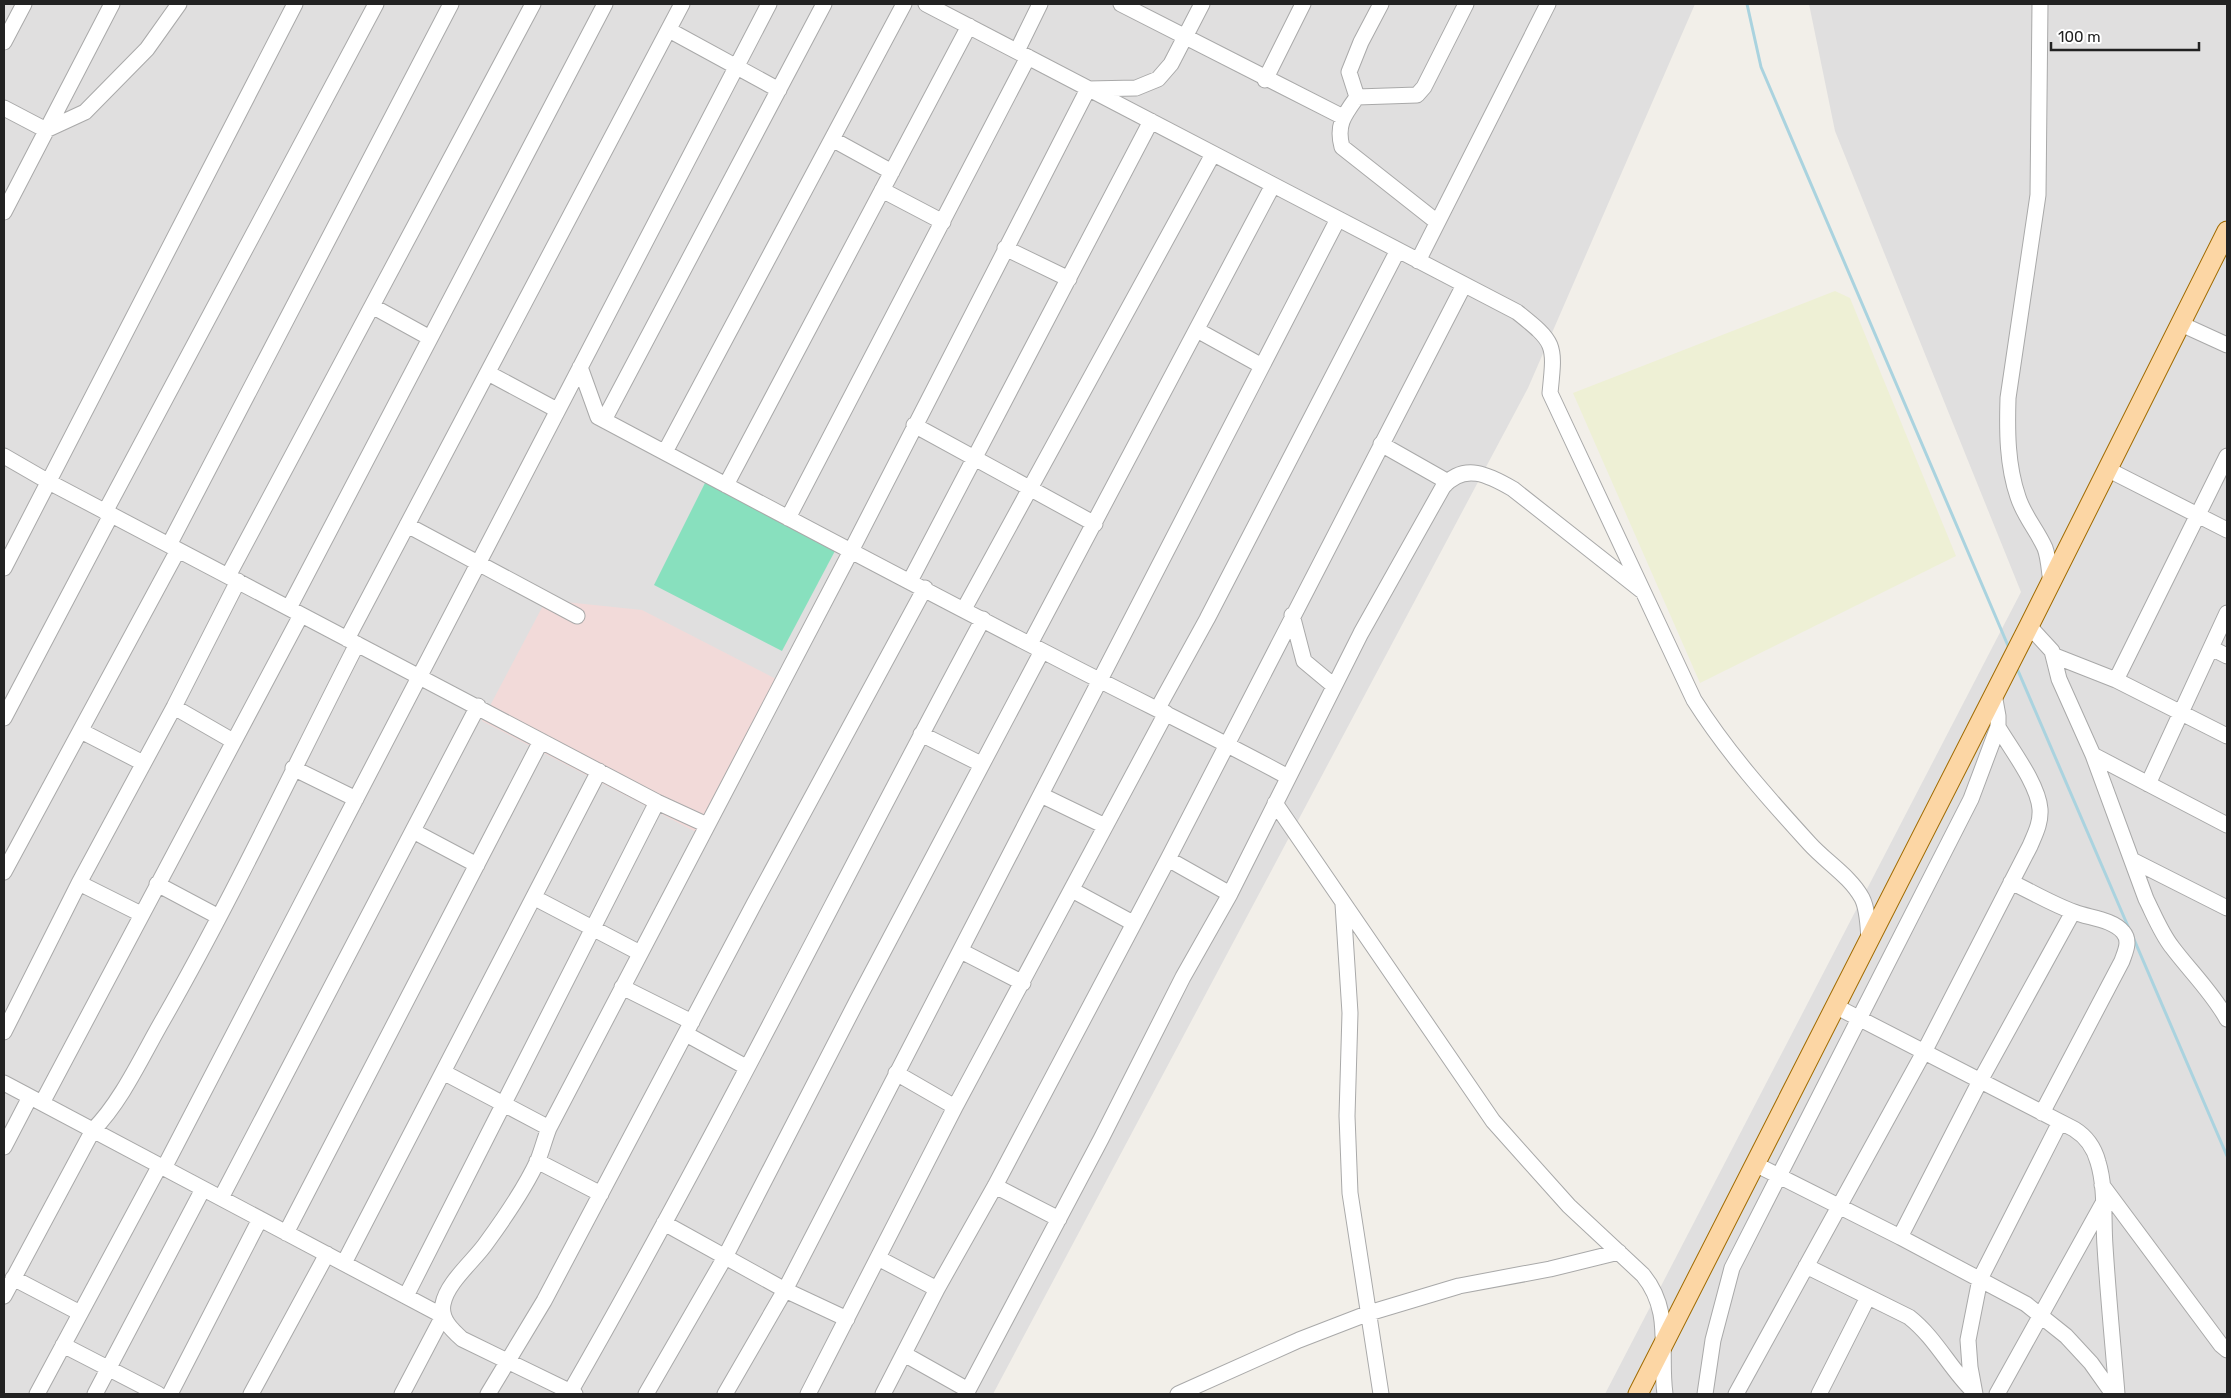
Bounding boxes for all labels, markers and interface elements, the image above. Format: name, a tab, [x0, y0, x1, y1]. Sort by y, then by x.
scale bar	[2051, 20, 2198, 52]
text: 100 m	[2058, 28, 2100, 46]

